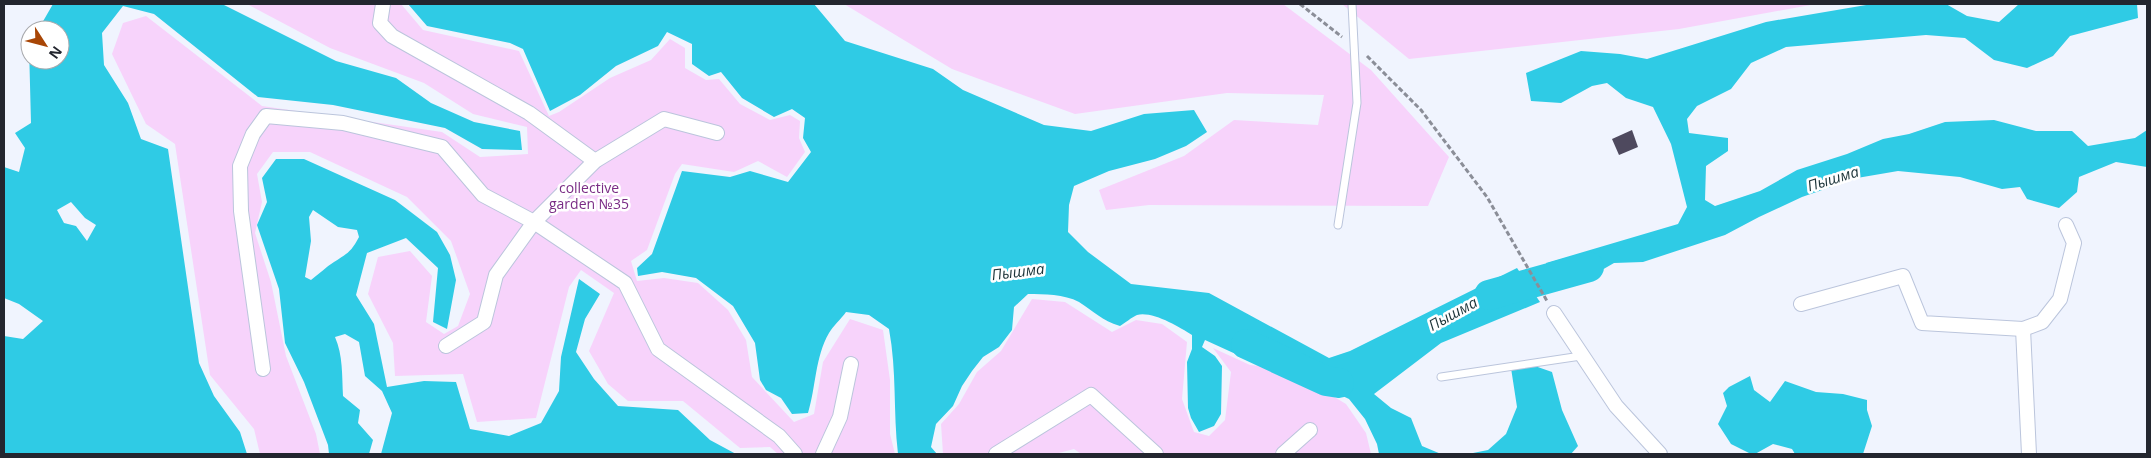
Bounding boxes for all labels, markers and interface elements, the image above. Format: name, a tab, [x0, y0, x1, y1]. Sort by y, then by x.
north arrow	[20, 20, 70, 70]
text: N	[45, 43, 67, 63]
water label: Пышма	[1804, 161, 1861, 195]
park label: collective garden №35	[549, 178, 629, 213]
water label: Пышма	[990, 258, 1046, 284]
water label: Пышма	[1425, 291, 1481, 335]

